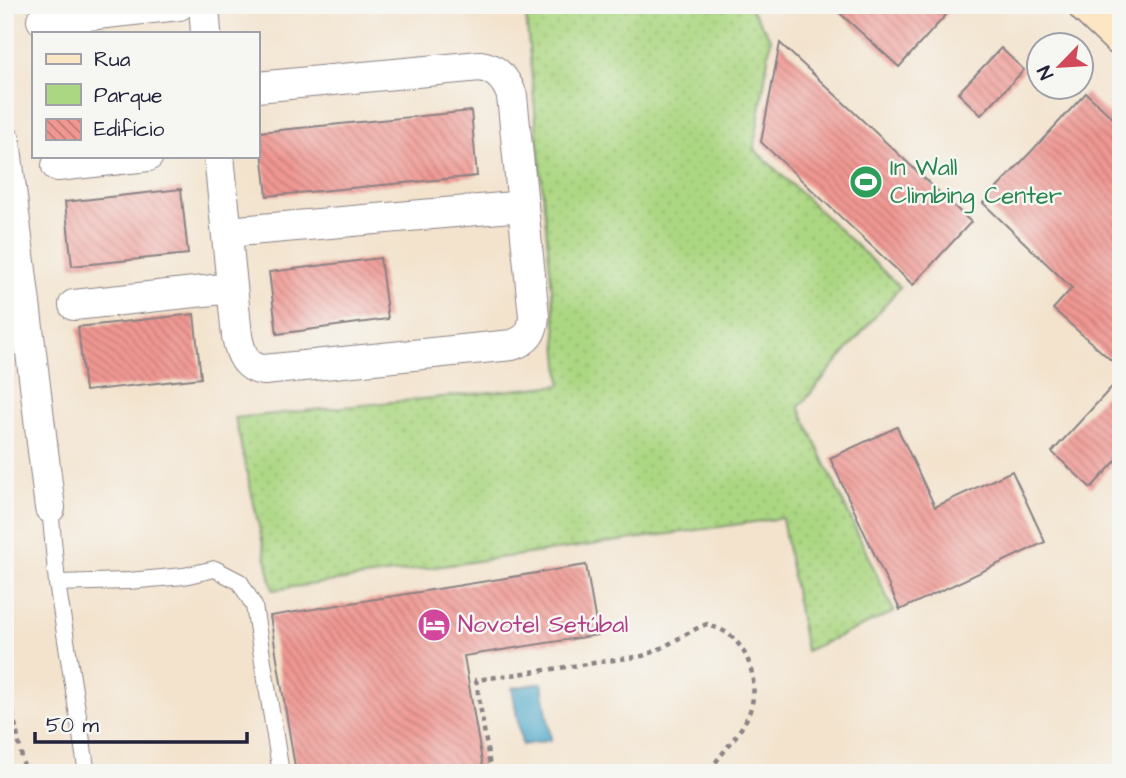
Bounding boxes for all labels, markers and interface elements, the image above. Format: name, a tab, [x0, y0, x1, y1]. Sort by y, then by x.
legend	[32, 32, 259, 158]
north arrow	[1024, 32, 1094, 102]
text: Rua	[94, 45, 131, 74]
text: N	[1031, 61, 1061, 84]
text: Parque	[94, 81, 162, 110]
text: Edifício	[94, 115, 164, 144]
place label: In Wall Climbing Center	[890, 151, 1062, 214]
sports icon: In Wall Climbing Center	[847, 163, 885, 201]
hotel icon: Novotel Setúbal	[415, 606, 453, 644]
place label: Novotel Setúbal	[458, 608, 628, 642]
scale bar	[35, 701, 247, 745]
text: 50 m	[46, 711, 100, 740]

